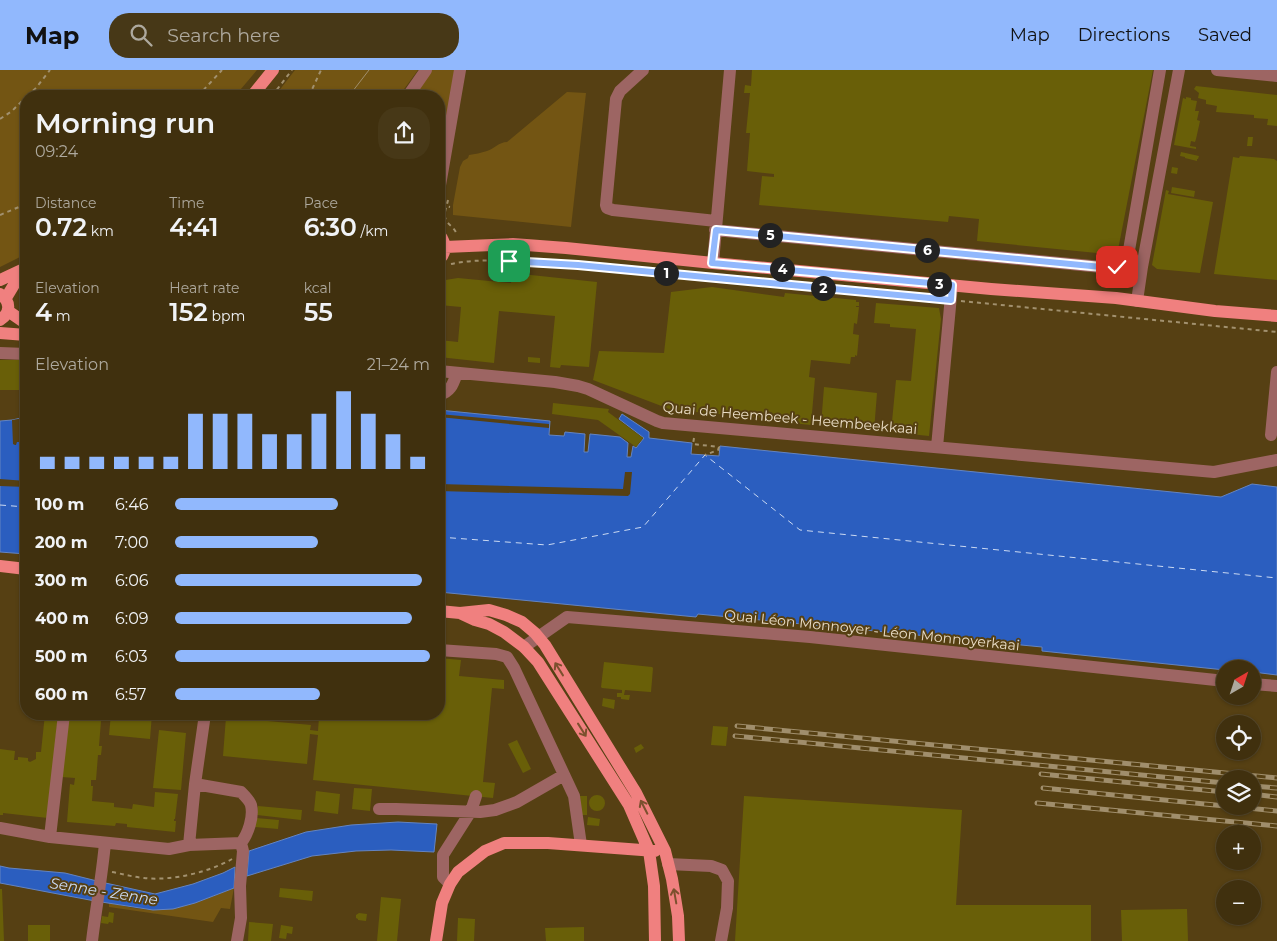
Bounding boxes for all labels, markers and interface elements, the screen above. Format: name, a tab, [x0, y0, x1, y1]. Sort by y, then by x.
search box	[109, 13, 459, 58]
text: Map	[25, 21, 79, 50]
icon: search	[127, 21, 155, 49]
text: Search here	[167, 24, 280, 47]
text: Map	[1010, 24, 1050, 46]
text: Directions	[1078, 24, 1170, 46]
text: Saved	[1198, 24, 1252, 46]
text: Morning run	[35, 106, 215, 140]
button: share	[378, 107, 430, 159]
text: 09:24	[35, 142, 78, 161]
text: Distance	[35, 194, 97, 212]
text: Time	[169, 194, 204, 212]
text: Pace	[304, 194, 338, 212]
text: 0.72	[35, 212, 87, 242]
text: 4:41	[169, 212, 218, 242]
text: 6:30	[304, 212, 357, 242]
text: km	[87, 222, 114, 240]
text: /km	[357, 222, 388, 240]
pin: 5	[758, 222, 782, 248]
text: 5	[766, 226, 775, 244]
pin: 6	[914, 238, 940, 262]
pin	[488, 240, 530, 282]
text: 6	[923, 241, 932, 259]
pin	[1096, 246, 1138, 288]
icon: arrive	[495, 247, 523, 275]
icon: check	[1103, 253, 1131, 281]
pin: 4	[770, 256, 794, 282]
pin: 1	[654, 260, 678, 286]
text: 4	[778, 260, 787, 278]
text: 1	[664, 264, 669, 282]
pin: 3	[926, 272, 952, 296]
text: 3	[935, 275, 944, 293]
pin: 2	[810, 276, 836, 300]
text: Elevation	[35, 279, 100, 297]
text: Heart rate	[169, 279, 240, 297]
text: kcal	[304, 279, 332, 297]
text: 2	[819, 279, 828, 297]
text: 4	[35, 297, 52, 327]
text: 152	[169, 297, 208, 327]
text: 55	[304, 297, 333, 327]
text: m	[52, 307, 71, 325]
text: bpm	[208, 307, 245, 325]
text: Elevation	[35, 355, 109, 374]
text: 21–24 m	[367, 355, 430, 374]
street label: Quai de Heembeek - Heembeekkaai	[662, 398, 918, 438]
text: 100 m	[35, 495, 84, 514]
text: 6:46	[115, 495, 148, 514]
text: 200 m	[35, 533, 87, 552]
text: 7:00	[115, 533, 149, 552]
text: 300 m	[35, 571, 88, 590]
text: 6:06	[115, 571, 148, 590]
street label: Quai Léon Monnoyer - Léon Monnoyerkaai	[723, 606, 1021, 654]
text: 400 m	[35, 609, 89, 628]
text: 6:09	[115, 609, 148, 628]
text: 500 m	[35, 647, 88, 666]
text: 6:03	[115, 647, 148, 666]
north arrow	[1216, 660, 1261, 705]
map controls	[1216, 660, 1261, 925]
one-way arrow	[554, 662, 564, 676]
text: 600 m	[35, 685, 88, 704]
text: 6:57	[115, 685, 146, 704]
button: locate	[1216, 715, 1261, 760]
one-way arrow	[577, 722, 587, 736]
button: layers	[1216, 770, 1261, 815]
one-way arrow	[639, 800, 649, 815]
button: +	[1216, 825, 1261, 870]
water label: Senne - Zenne	[49, 873, 159, 909]
button: −	[1216, 880, 1261, 925]
one-way arrow	[669, 888, 679, 904]

